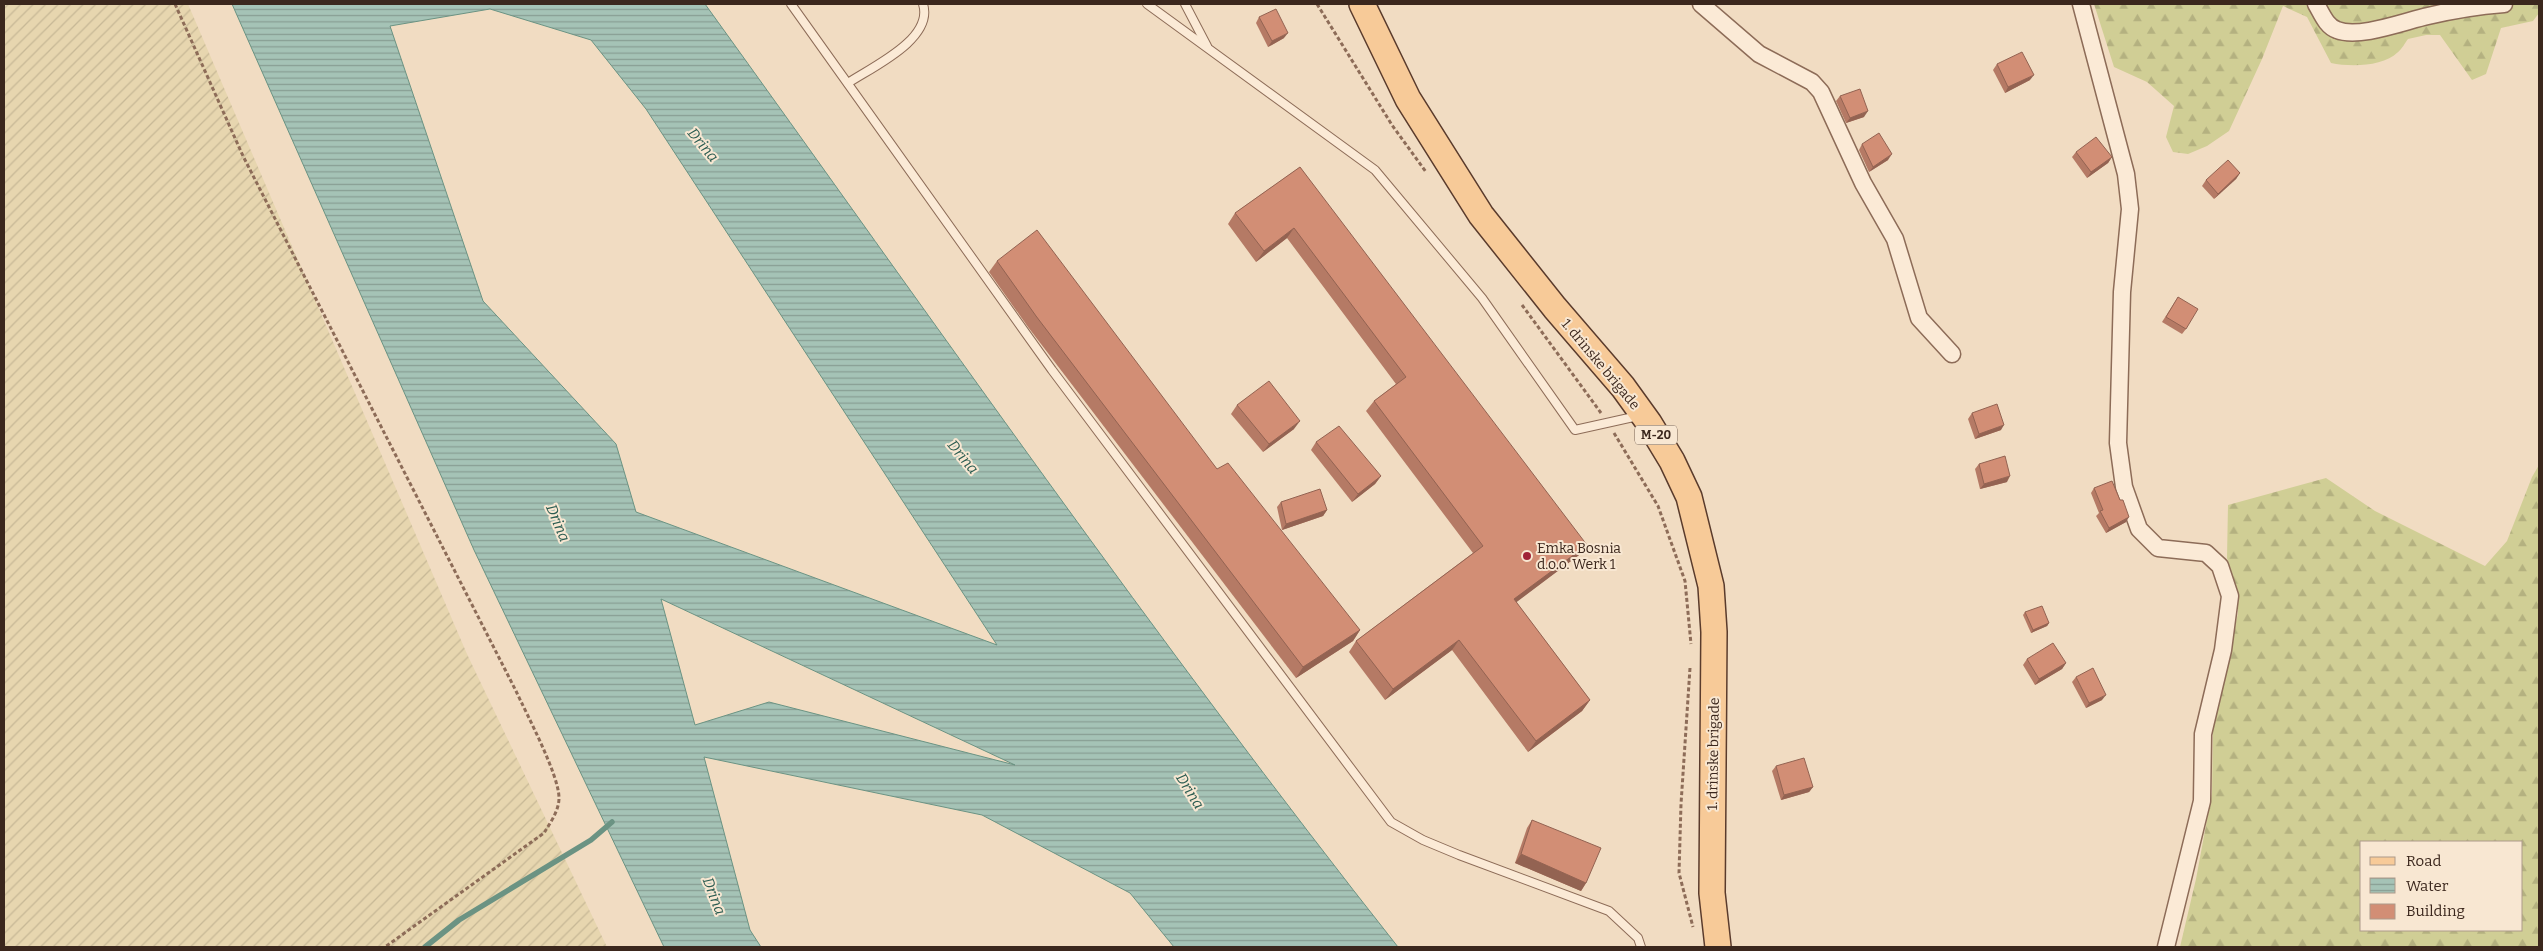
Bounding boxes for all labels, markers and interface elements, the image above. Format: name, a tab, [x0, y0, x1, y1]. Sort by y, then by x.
water label: Drina	[684, 124, 722, 166]
street label: 1. drinske brigade	[1558, 316, 1643, 413]
road number: M-20	[1635, 426, 1677, 444]
water label: Drina	[944, 436, 982, 478]
water label: Drina	[542, 502, 574, 544]
place label: Emka Bosnia d.o.o. Werk 1	[1537, 540, 1621, 573]
marker: Emka Bosnia d.o.o. Werk 1	[1521, 550, 1533, 562]
street label: 1. drinske brigade	[1704, 697, 1723, 811]
water label: Drina	[1172, 770, 1208, 812]
legend	[2360, 841, 2523, 931]
text: Road	[2406, 852, 2441, 870]
water label: Drina	[699, 875, 729, 917]
text: Water	[2406, 877, 2449, 895]
text: Building	[2406, 902, 2465, 920]

